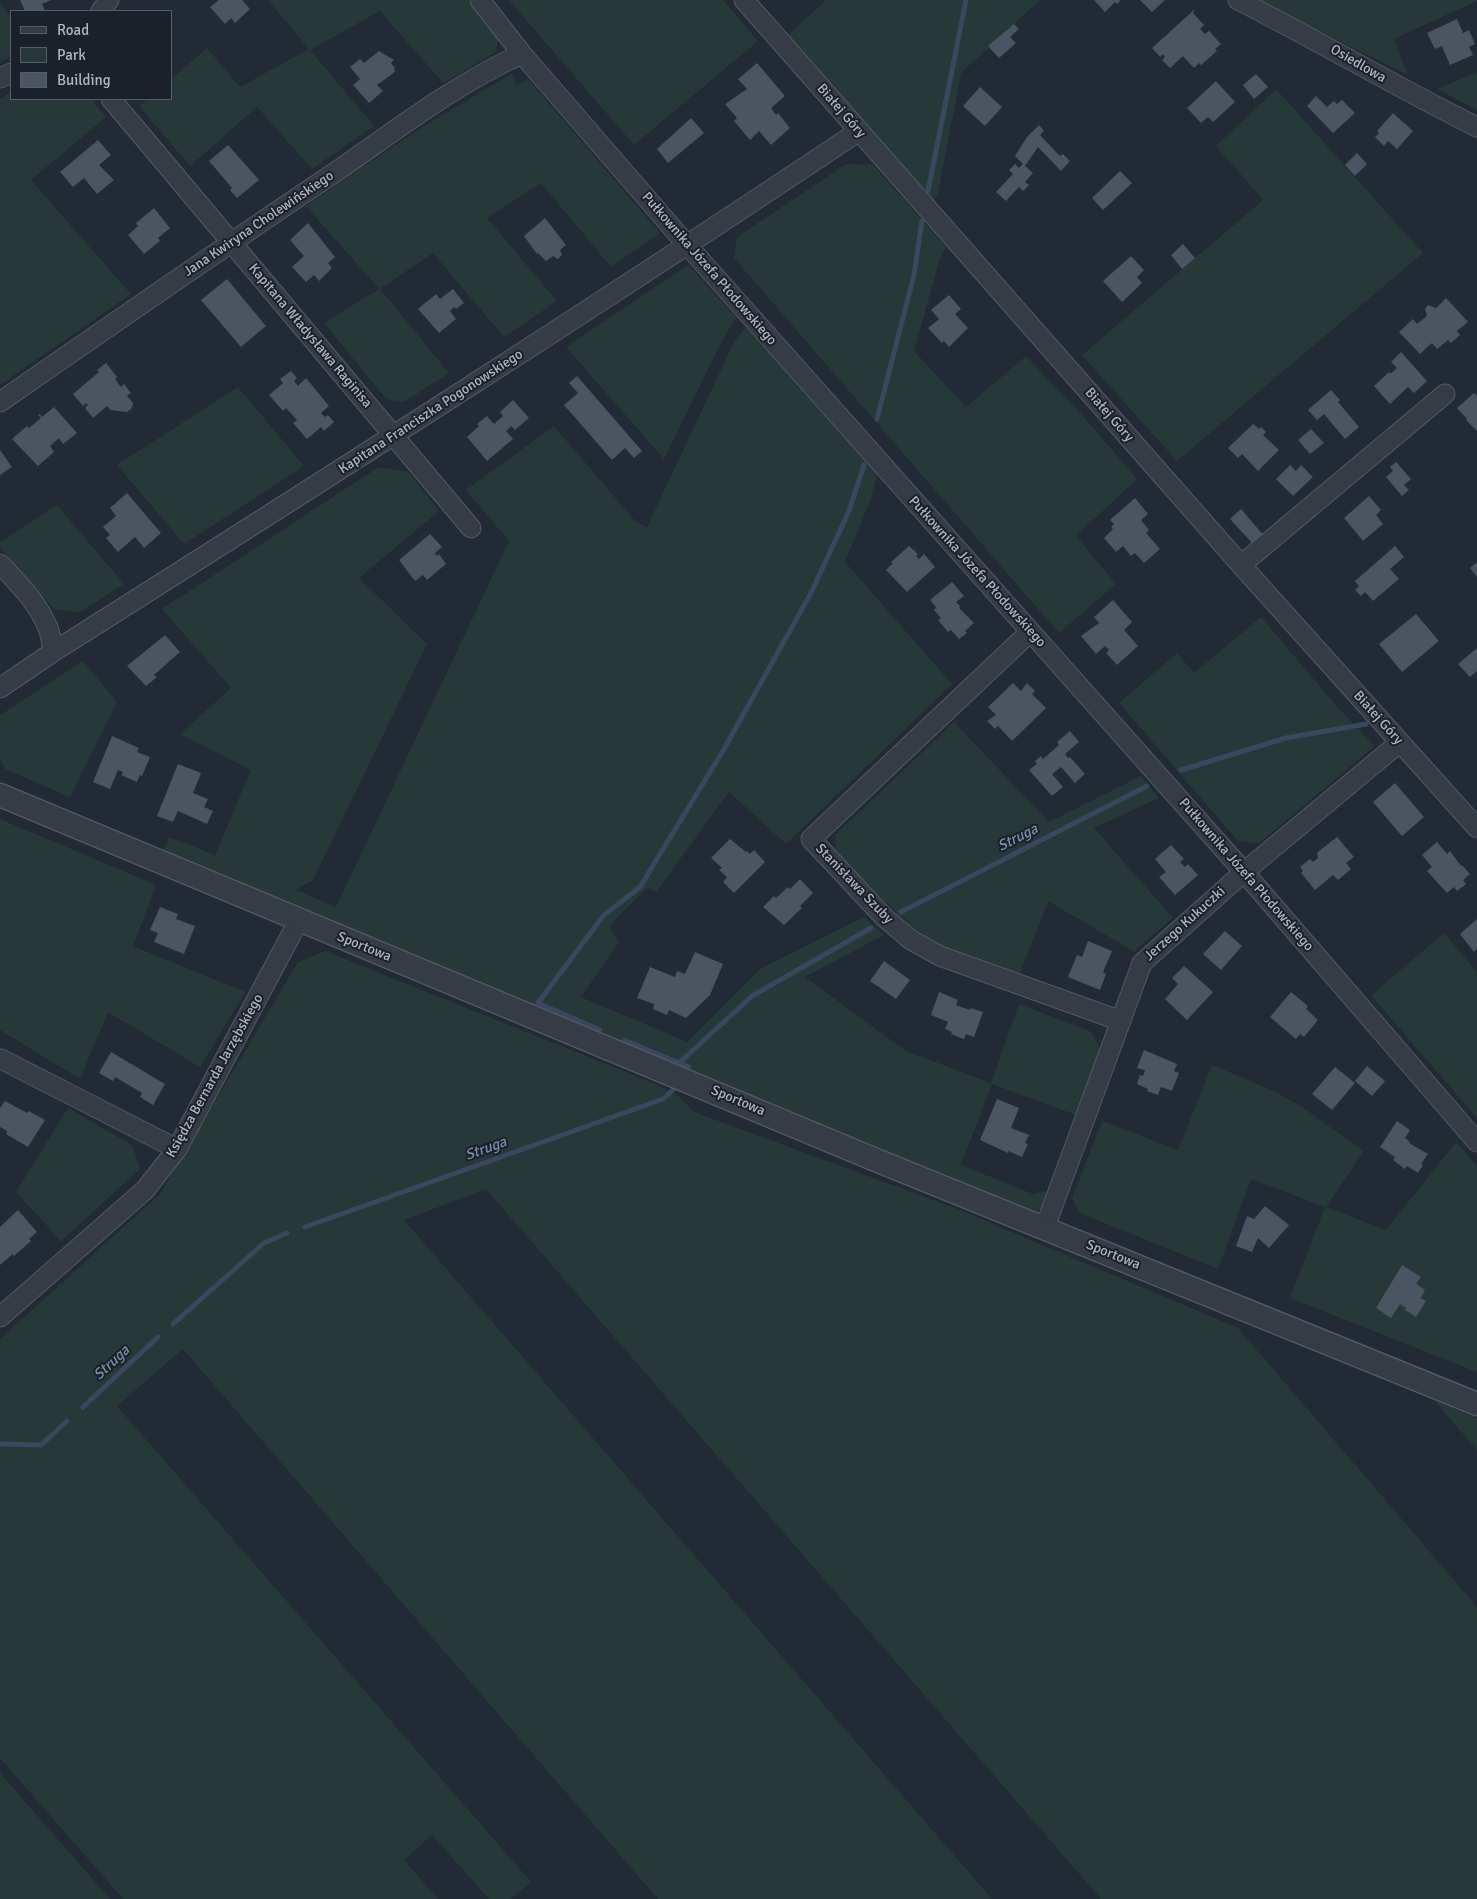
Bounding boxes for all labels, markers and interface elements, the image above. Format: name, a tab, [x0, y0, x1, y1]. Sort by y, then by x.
legend	[10, 10, 172, 100]
text: Road	[57, 21, 89, 39]
street label: Osiedlowa	[1327, 41, 1389, 87]
text: Park	[57, 46, 86, 64]
text: Building	[57, 71, 111, 89]
street label: Białej Góry	[813, 80, 869, 142]
street label: Jana Kwiryna Cholewińskiego	[181, 167, 337, 281]
street label: Pułkownika Józefa Płodowskiego	[638, 189, 780, 349]
street label: Kapitana Władysława Raginisa	[245, 261, 375, 411]
street label: Kapitana Franciszka Pogonowskiego	[336, 346, 526, 478]
street label: Białej Góry	[1081, 384, 1137, 446]
street label: Pułkownika Józefa Płodowskiego	[905, 493, 1049, 651]
street label: Białej Góry	[1350, 688, 1406, 748]
street label: Pułkownika Józefa Płodowskiego	[1175, 795, 1317, 955]
water label: Struga	[995, 820, 1041, 856]
street label: Stanisława Szuby	[812, 841, 896, 927]
street label: Jerzego Kukuczki	[1141, 883, 1229, 965]
street label: Sportowa	[334, 929, 394, 965]
street label: Księdza Bernarda Jarzębskiego	[163, 991, 267, 1161]
street label: Sportowa	[709, 1082, 767, 1120]
water label: Struga	[463, 1133, 509, 1165]
street label: Sportowa	[1083, 1237, 1143, 1273]
water label: Struga	[90, 1342, 134, 1384]

